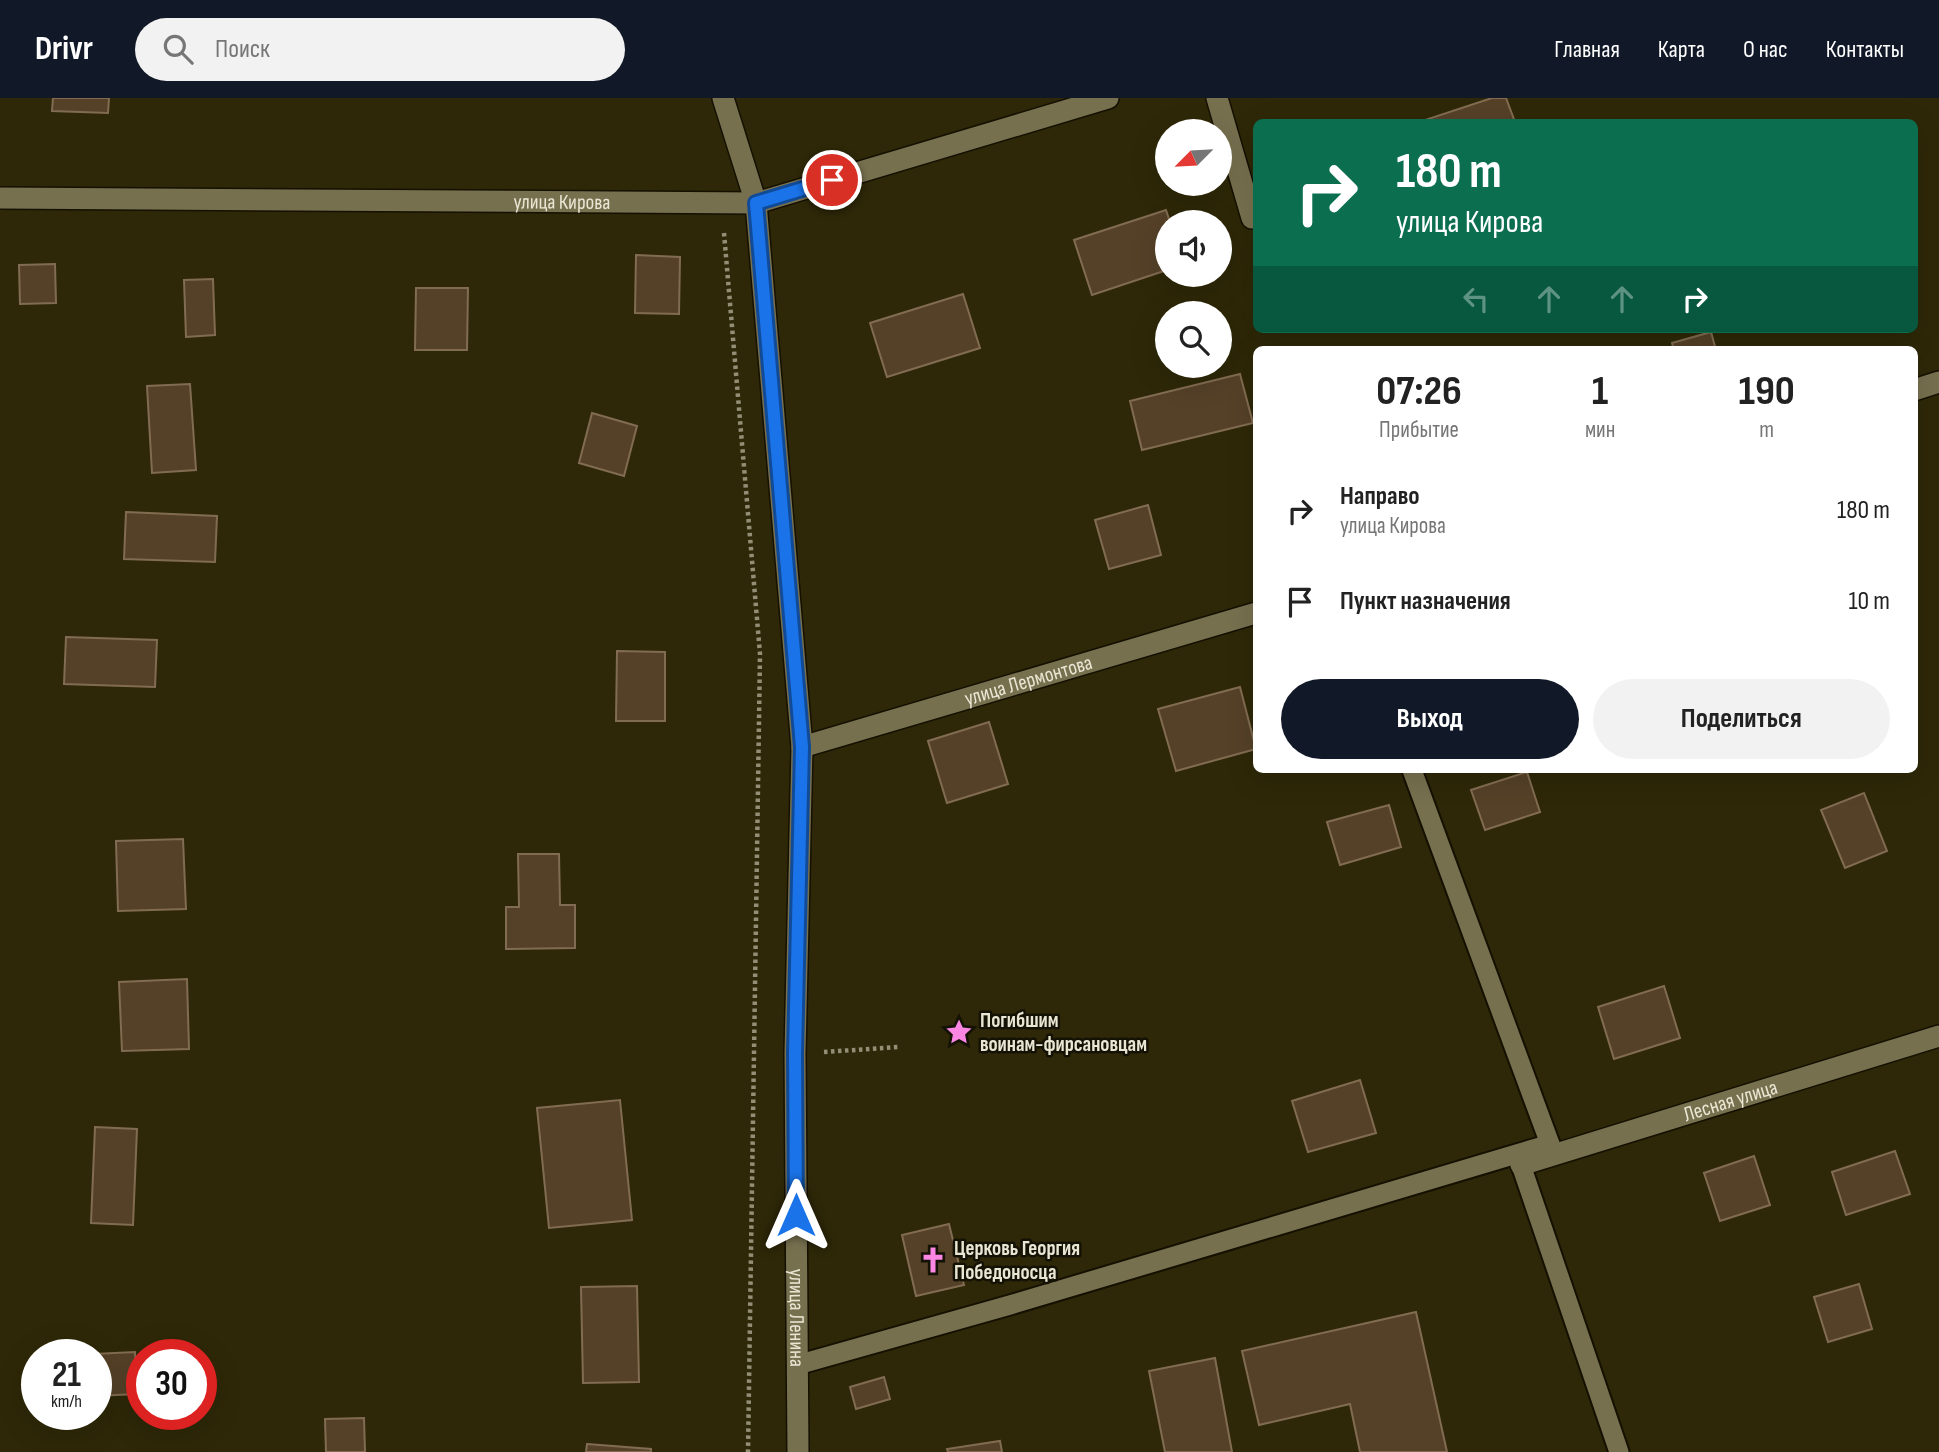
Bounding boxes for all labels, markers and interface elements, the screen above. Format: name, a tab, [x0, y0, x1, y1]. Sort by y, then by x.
search box	[135, 18, 625, 81]
text: Drivr	[35, 29, 93, 69]
icon: search	[159, 30, 197, 68]
text: Поиск	[215, 34, 270, 65]
text: Главная	[1554, 35, 1620, 64]
text: Карта	[1658, 35, 1705, 64]
text: О нас	[1743, 35, 1788, 64]
text: Контакты	[1826, 35, 1904, 64]
north arrow	[1155, 119, 1232, 196]
map controls	[1155, 119, 1232, 378]
text: 180 m	[1396, 143, 1502, 202]
icon: right	[1281, 147, 1372, 238]
pin	[802, 150, 862, 210]
icon: arrive	[813, 161, 851, 199]
street label: улица Кирова	[514, 189, 610, 215]
text: улица Кирова	[1396, 203, 1543, 242]
button: sound	[1155, 210, 1232, 287]
icon: left	[1457, 280, 1495, 318]
icon: ahead	[1530, 280, 1568, 318]
icon: ahead	[1603, 280, 1641, 318]
icon: right	[1676, 280, 1714, 318]
button: search	[1155, 301, 1232, 378]
text: 07:26	[1376, 366, 1462, 417]
text: 1	[1592, 366, 1608, 417]
text: 190	[1738, 366, 1795, 417]
text: Прибытие	[1379, 416, 1459, 444]
text: мин	[1585, 416, 1615, 444]
text: m	[1759, 416, 1774, 444]
text: Направо	[1340, 481, 1419, 512]
icon: right	[1281, 492, 1319, 530]
text: 180 m	[1837, 495, 1890, 526]
text: улица Кирова	[1340, 512, 1446, 540]
icon: arrive	[1281, 583, 1319, 621]
text: Пункт назначения	[1340, 586, 1511, 617]
text: 10 m	[1848, 586, 1890, 617]
street label: улица Лермонтова	[962, 650, 1095, 711]
button: Выход	[1281, 679, 1579, 759]
button: Поделиться	[1593, 679, 1890, 759]
place label: Погибшим воинам-фирсановцам	[980, 1008, 1147, 1057]
place icon: Погибшим воинам-фирсановцам	[944, 1017, 974, 1047]
street label: Лесная улица	[1680, 1075, 1781, 1127]
position arrow	[759, 1178, 833, 1252]
place label: Церковь Георгия Победоносца	[954, 1236, 1080, 1285]
church icon: Церковь Георгия Победоносца	[918, 1245, 948, 1275]
street label: улица Ленина	[784, 1269, 809, 1367]
speed limit sign: 30	[126, 1339, 217, 1430]
text: 21	[52, 1354, 81, 1397]
text: km/h	[51, 1391, 82, 1412]

